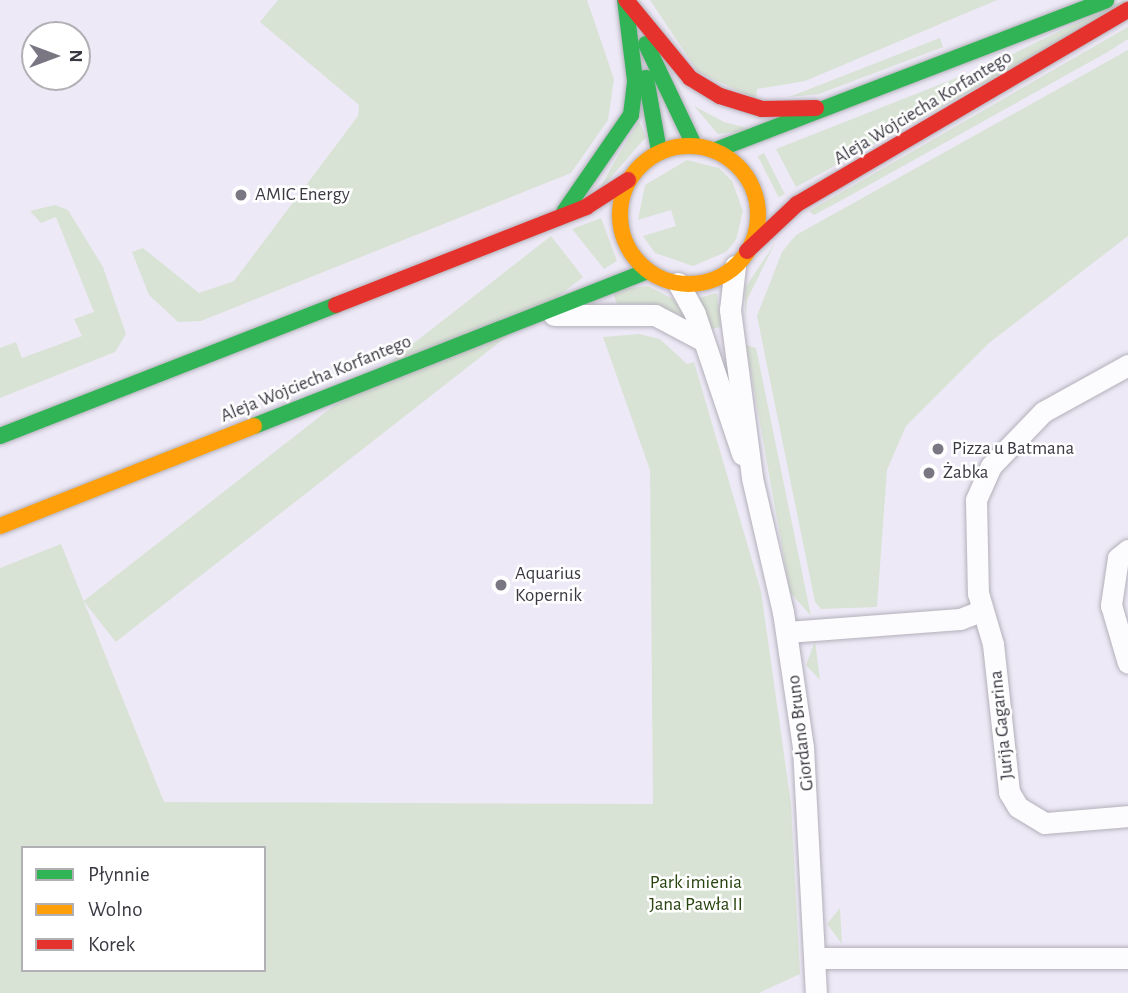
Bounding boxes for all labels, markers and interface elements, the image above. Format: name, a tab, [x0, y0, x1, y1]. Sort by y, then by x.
north arrow	[21, 21, 91, 91]
street label: Aleja Wojciecha Korfantego	[830, 46, 1016, 170]
text: N	[66, 49, 85, 63]
place label: AMIC Energy	[255, 184, 350, 206]
marker: AMIC Energy	[233, 187, 249, 203]
street label: Aleja Wojciecha Korfantego	[217, 330, 415, 428]
place label: Pizza u Batmana	[952, 438, 1074, 460]
marker: Pizza u Batmana	[930, 441, 946, 457]
place label: Żabka	[943, 462, 989, 484]
marker: Żabka	[921, 465, 937, 481]
place label: Aquarius Kopernik	[515, 563, 582, 607]
marker: Aquarius Kopernik	[493, 577, 509, 593]
street label: Jurija Gagarina	[985, 669, 1019, 781]
street label: Giordano Bruno	[783, 674, 819, 792]
legend	[21, 846, 266, 972]
text: Płynnie	[88, 864, 150, 885]
park label: Park imienia Jana Pawła II	[649, 872, 743, 916]
text: Wolno	[88, 899, 142, 920]
text: Korek	[88, 934, 135, 955]

